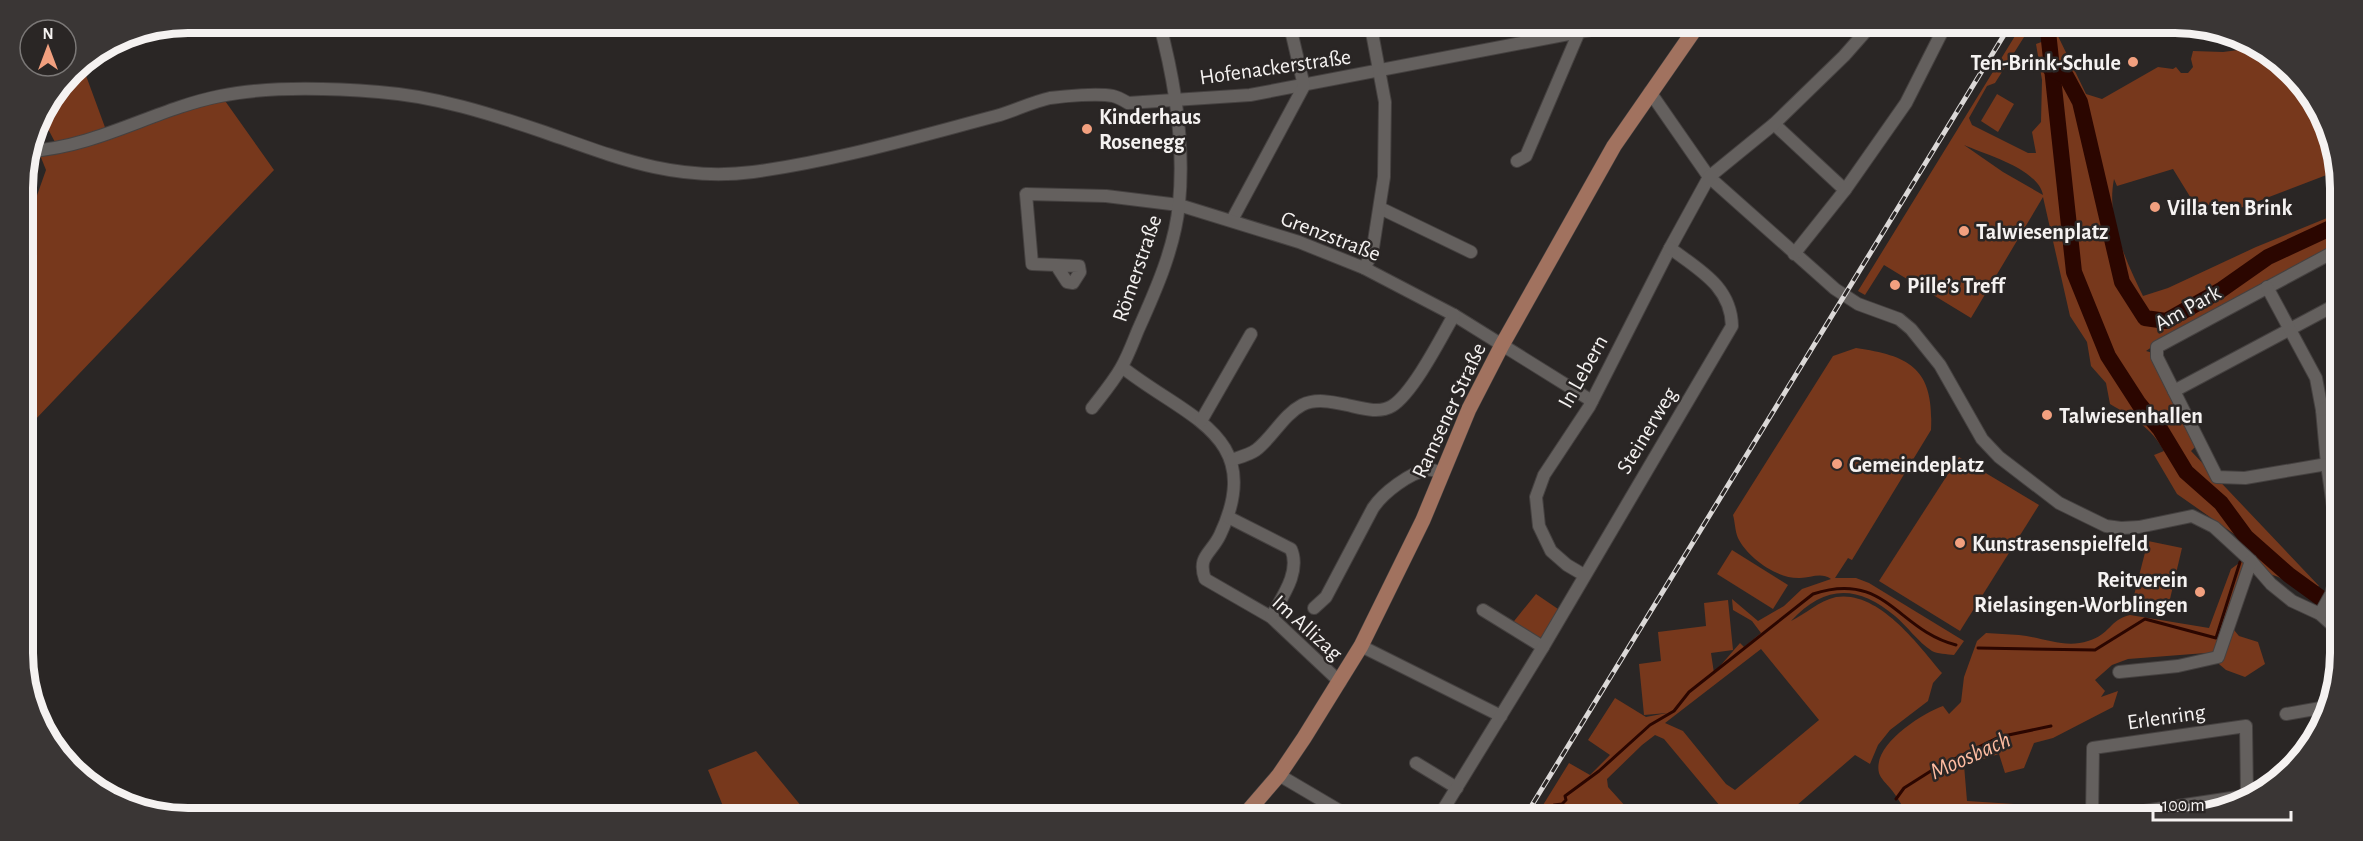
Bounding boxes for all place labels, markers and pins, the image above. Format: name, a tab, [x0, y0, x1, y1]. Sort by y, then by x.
place label: Ten-Brink-Schule	[1970, 52, 2121, 74]
marker: Ten-Brink-Schule	[2126, 55, 2140, 69]
place label: Kinderhaus Rosenegg	[1099, 106, 1201, 153]
marker: Kinderhaus Rosenegg	[1080, 122, 1094, 136]
place label: Villa ten Brink	[2167, 197, 2292, 219]
marker: Villa ten Brink	[2148, 200, 2162, 214]
place label: Talwiesenplatz	[1976, 221, 2108, 243]
marker: Talwiesenplatz	[1957, 224, 1971, 238]
place label: Pille’s Treff	[1907, 275, 2007, 297]
marker: Pille’s Treff	[1888, 278, 1902, 292]
place label: Talwiesenhallen	[2059, 405, 2203, 427]
marker: Talwiesenhallen	[2040, 408, 2054, 422]
place label: Gemeindeplatz	[1849, 454, 1984, 476]
marker: Gemeindeplatz	[1830, 457, 1844, 471]
place label: Kunstrasenspielfeld	[1972, 533, 2149, 555]
marker: Kunstrasenspielfeld	[1953, 536, 1967, 550]
place label: Reitverein Rielasingen-Worblingen	[1974, 569, 2188, 616]
marker: Reitverein Rielasingen-Worblingen	[2193, 585, 2207, 599]

